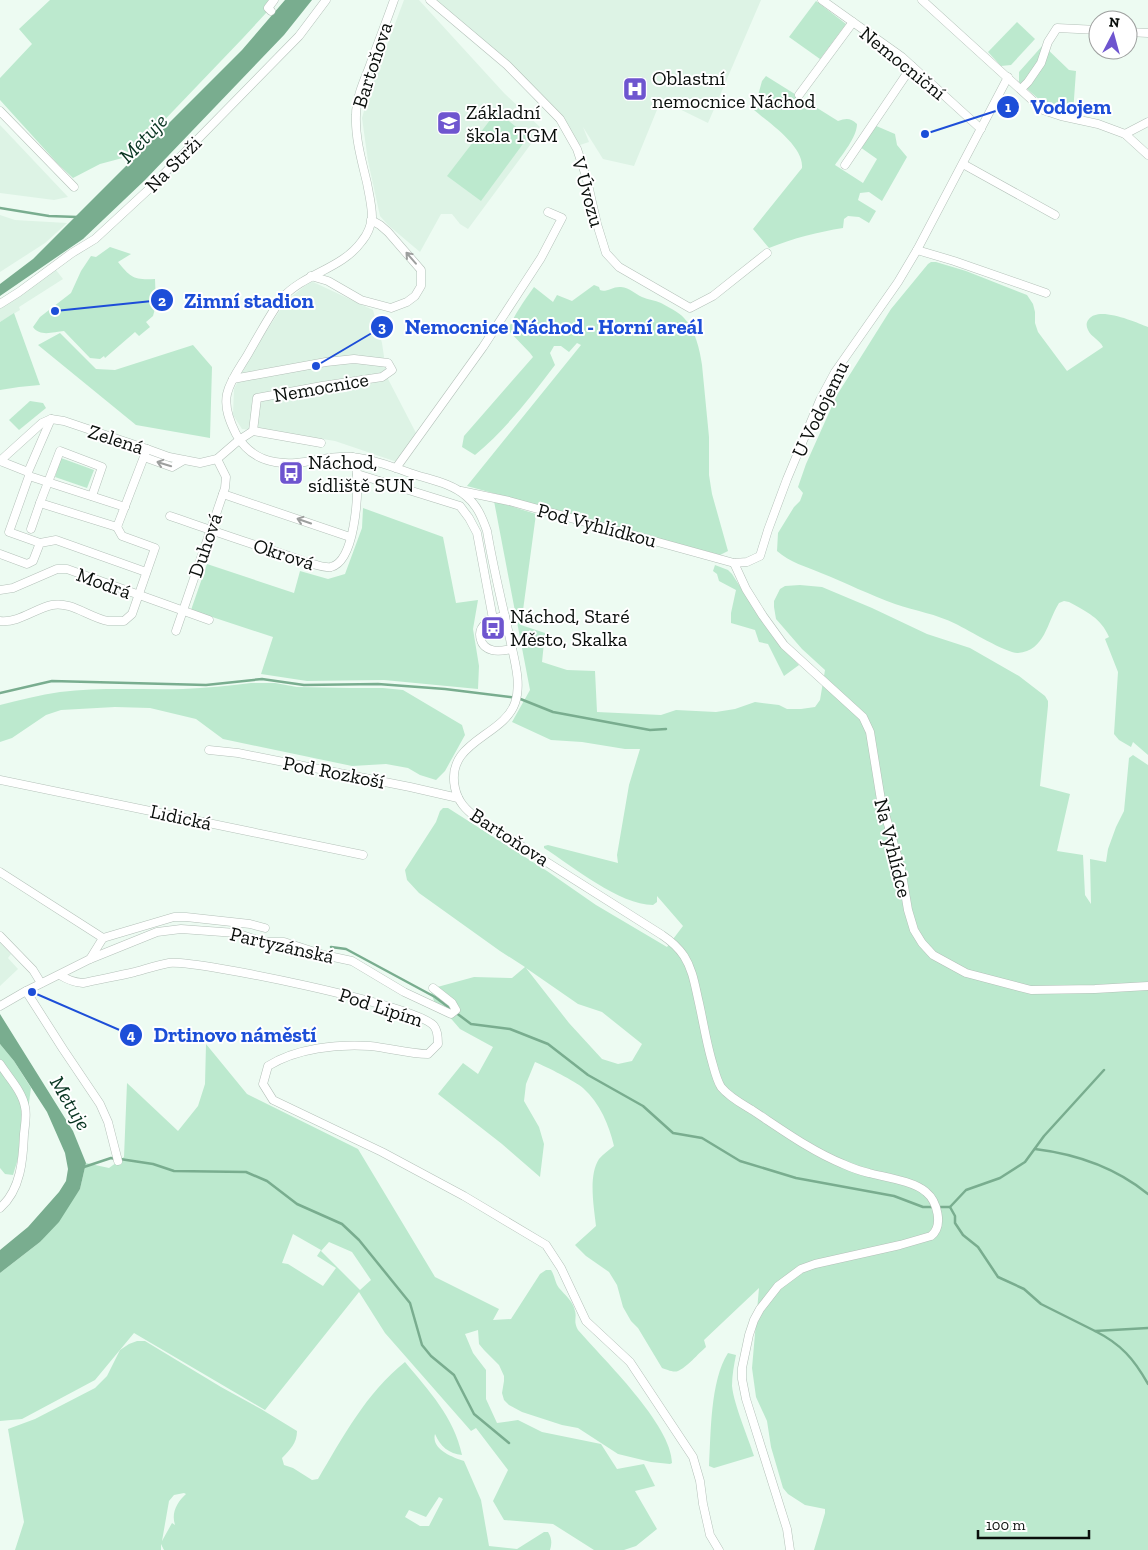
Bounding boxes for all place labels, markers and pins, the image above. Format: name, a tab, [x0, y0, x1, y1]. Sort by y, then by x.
place label: Oblastní nemocnice Náchod	[652, 66, 815, 113]
hospital icon: Oblastní nemocnice Náchod	[622, 76, 648, 102]
callout: Vodojem	[996, 89, 1121, 125]
place label: Základní škola TGM	[466, 100, 558, 147]
school or university icon: Základní škola TGM	[436, 110, 462, 136]
callout: Zimní stadion	[149, 282, 324, 318]
callout: Nemocnice Náchod - Horní areál	[370, 309, 713, 345]
place label: Náchod, sídliště SUN	[308, 450, 414, 497]
bus stop icon: Náchod, sídliště SUN	[278, 460, 304, 486]
place label: Náchod, Staré Město, Skalka	[510, 604, 630, 651]
bus stop icon: Náchod, Staré Město, Skalka	[480, 615, 506, 641]
callout: Drtinovo náměstí	[118, 1017, 327, 1053]

